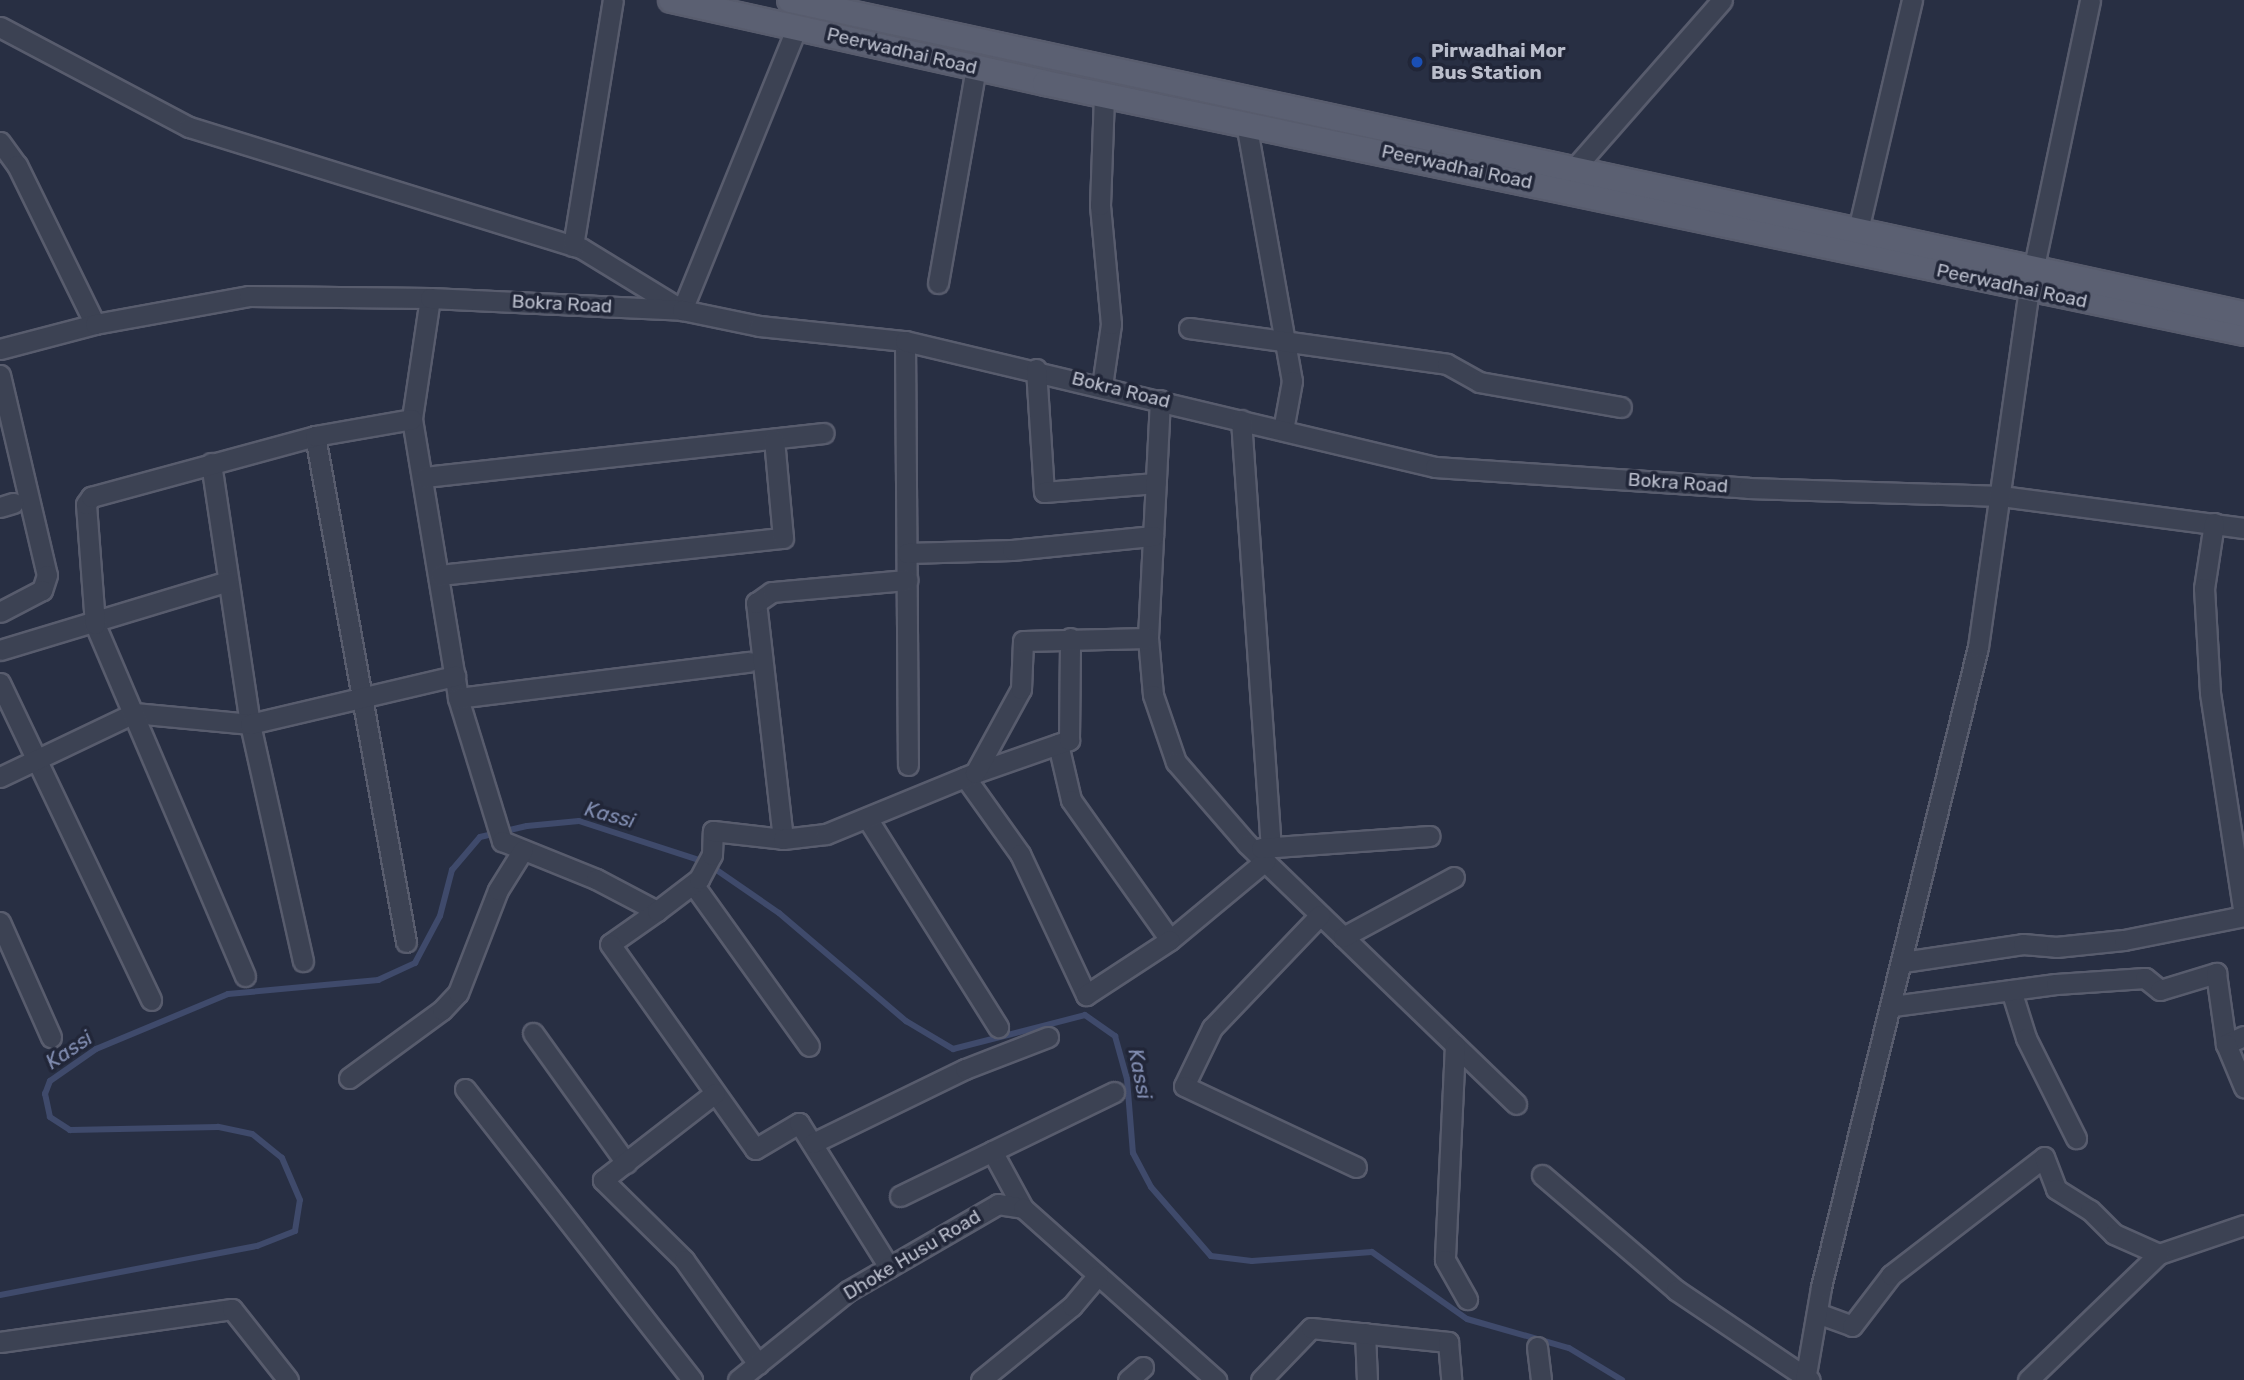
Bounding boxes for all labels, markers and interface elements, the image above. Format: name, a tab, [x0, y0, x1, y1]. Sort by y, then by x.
street label: Peerwadhai Road	[825, 23, 979, 79]
place label: Pirwadhai Mor Bus Station	[1431, 40, 1566, 84]
marker: Pirwadhai Mor Bus Station	[1409, 54, 1425, 70]
street label: Peerwadhai Road	[1379, 140, 1535, 194]
street label: Peerwadhai Road	[1934, 259, 2090, 313]
street label: Bokra Road	[511, 290, 613, 318]
street label: Bokra Road	[1069, 367, 1173, 413]
street label: Bokra Road	[1627, 468, 1729, 498]
water label: Kassi	[582, 796, 638, 834]
water label: Kassi	[41, 1025, 97, 1075]
water label: Kassi	[1123, 1046, 1157, 1102]
street label: Dhoke Husu Road	[839, 1205, 985, 1305]

